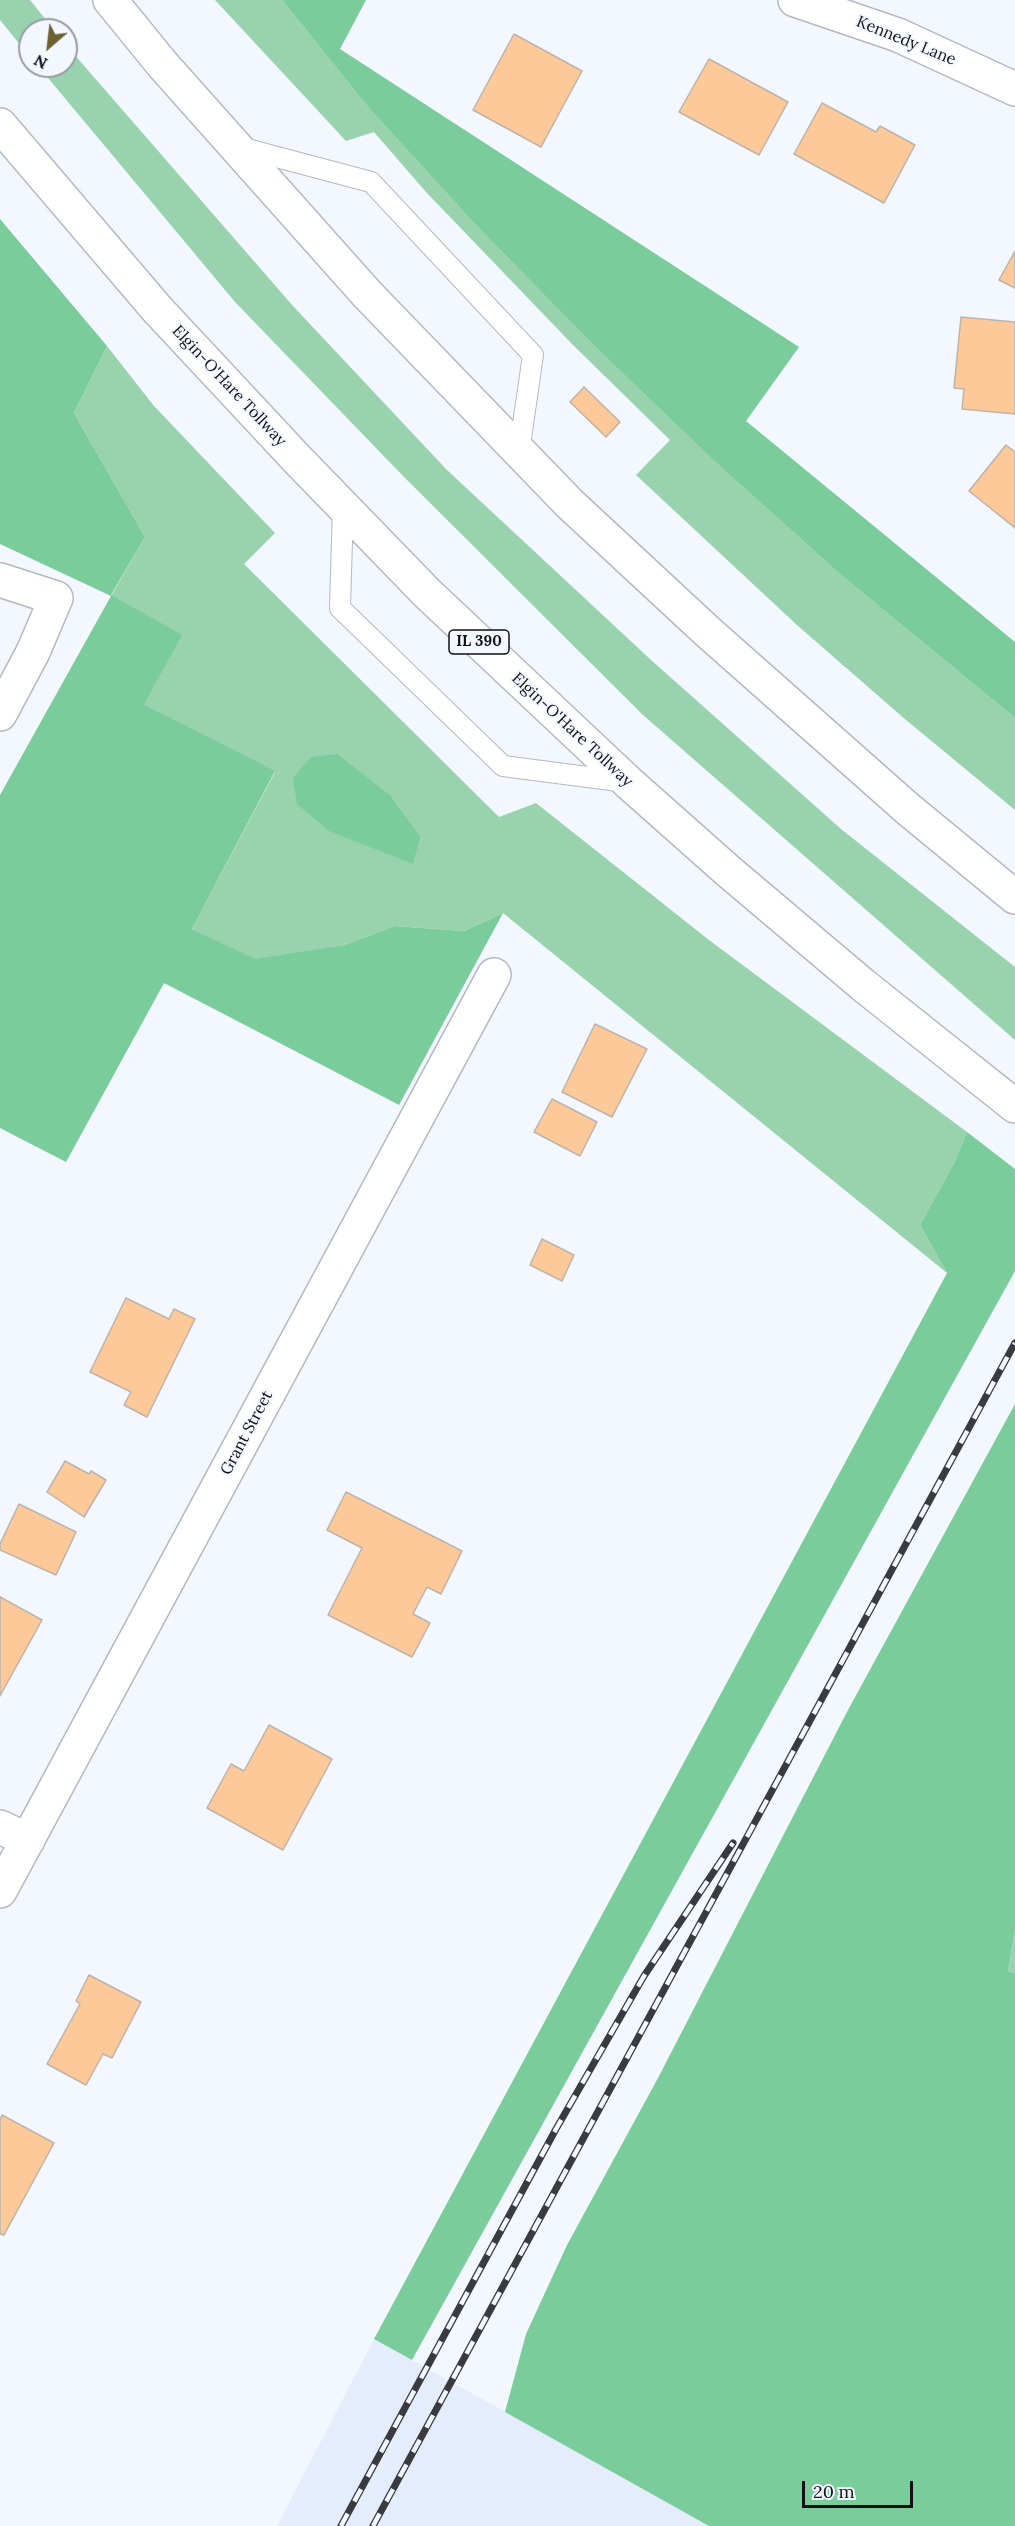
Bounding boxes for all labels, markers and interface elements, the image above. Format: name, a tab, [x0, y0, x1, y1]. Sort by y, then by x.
street label: Kennedy Lane	[853, 12, 959, 70]
north arrow	[18, 18, 78, 78]
text: N	[30, 50, 51, 74]
street label: Elgin-O'Hare Tollway	[168, 321, 290, 451]
road number: IL 390	[449, 630, 509, 654]
street label: Elgin-O'Hare Tollway	[507, 669, 637, 791]
street label: Grant Street	[217, 1388, 277, 1478]
scale bar	[805, 2469, 916, 2507]
text: 20 m	[813, 2480, 855, 2503]

